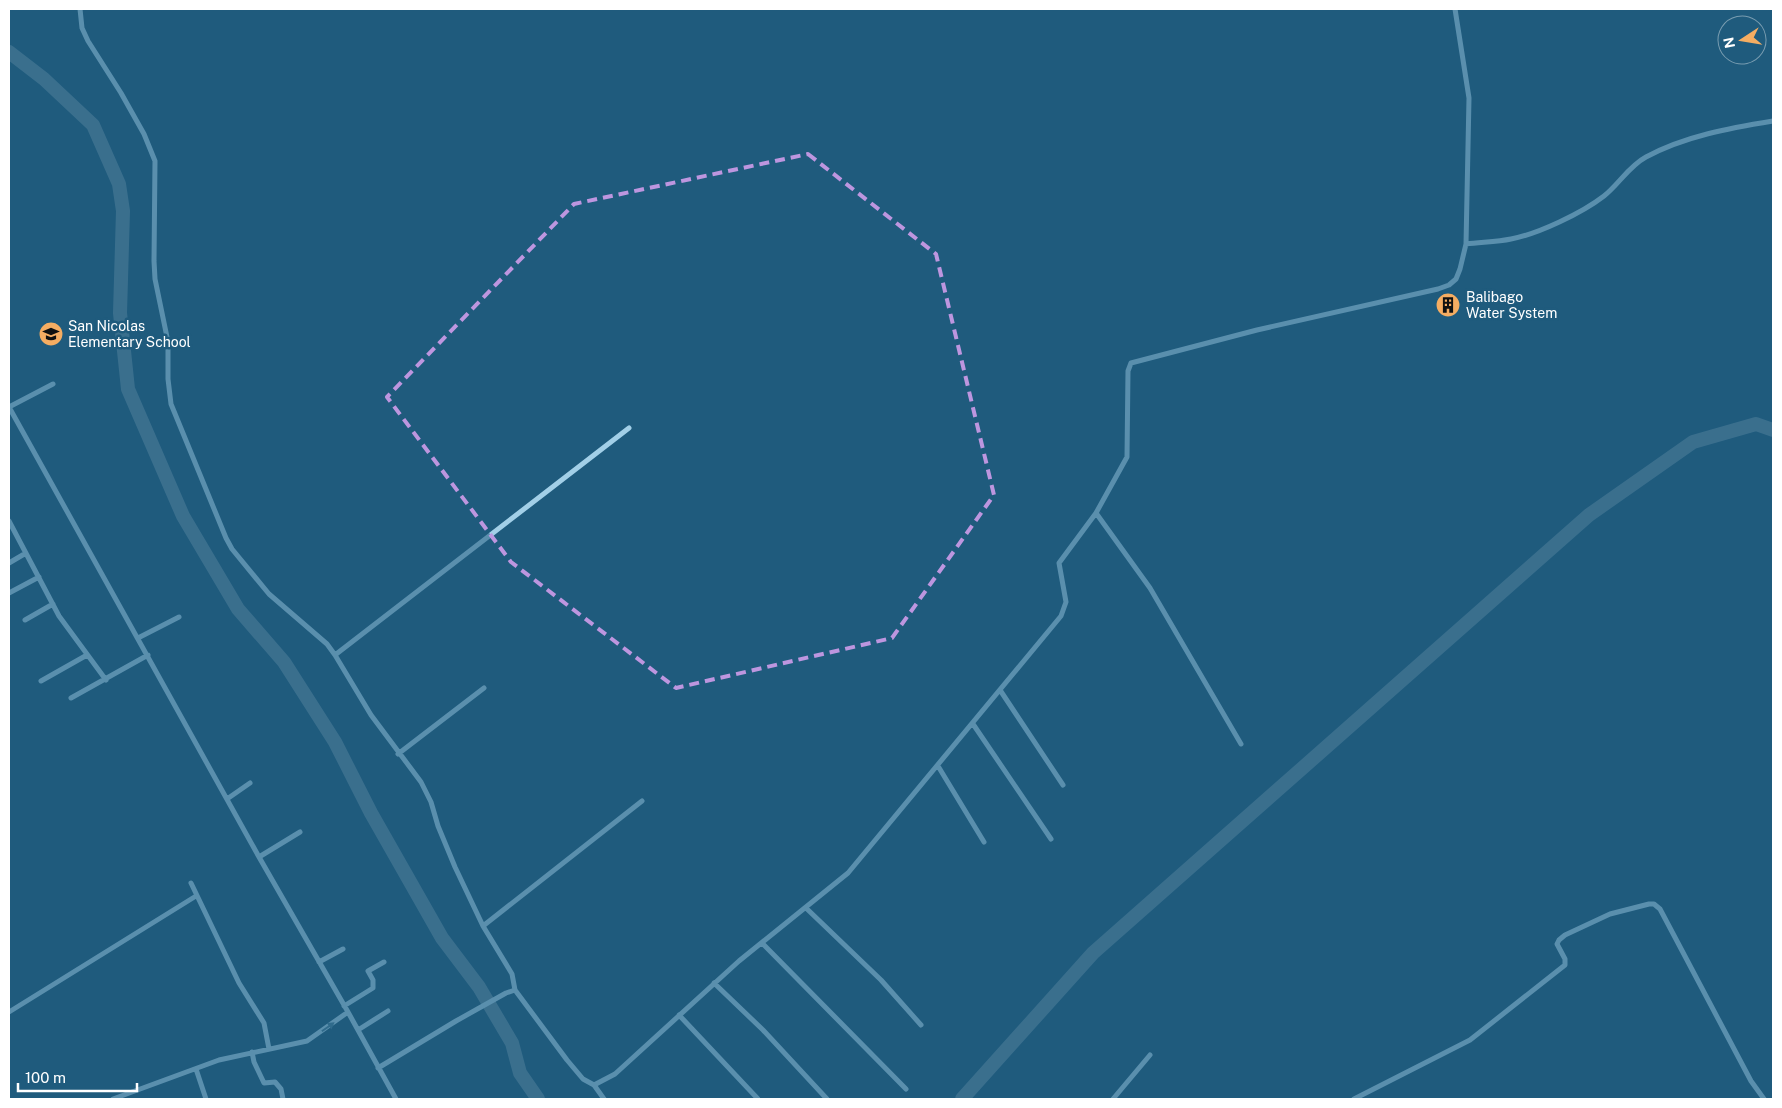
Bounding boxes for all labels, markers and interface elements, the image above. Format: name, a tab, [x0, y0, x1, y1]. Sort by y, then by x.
north arrow	[1717, 15, 1767, 65]
text: N	[1720, 36, 1738, 50]
place label: Balibago Water System	[1466, 289, 1557, 321]
building icon: Balibago Water System	[1435, 292, 1461, 318]
place label: San Nicolas Elementary School	[68, 318, 191, 350]
school or university icon: San Nicolas Elementary School	[38, 321, 64, 347]
one-way arrow	[321, 1022, 334, 1032]
scale bar	[18, 1060, 136, 1092]
text: 100 m	[25, 1069, 66, 1086]

